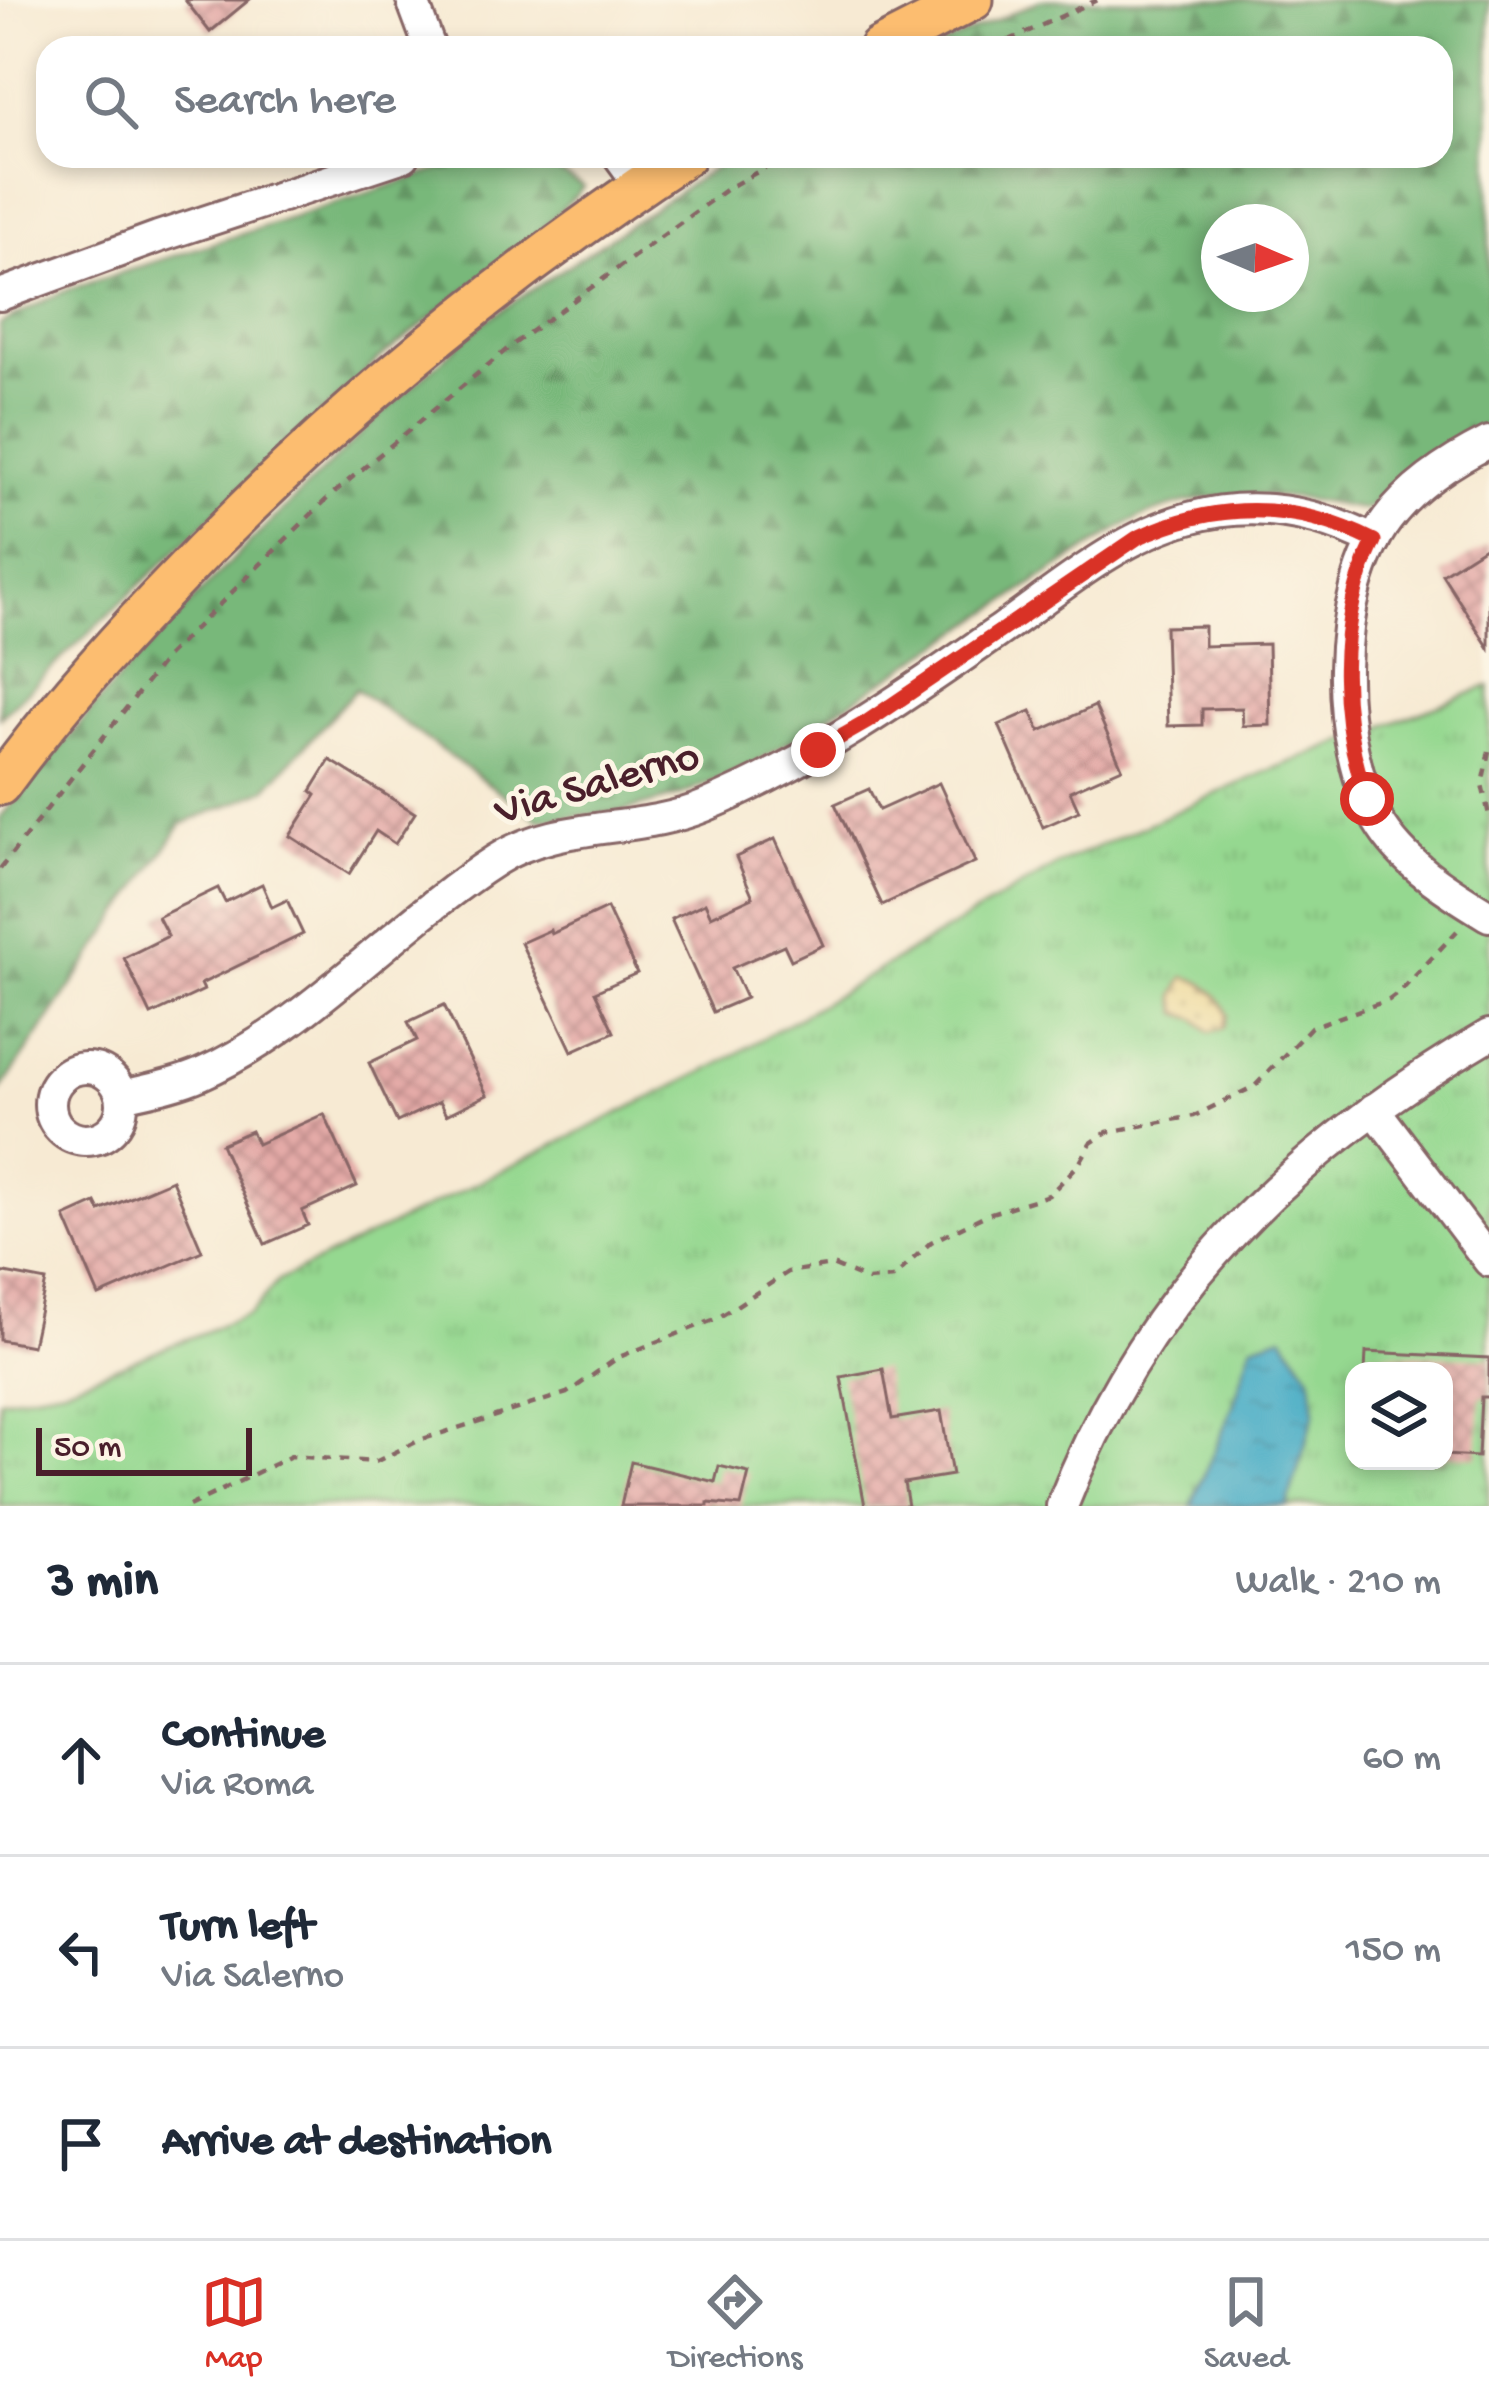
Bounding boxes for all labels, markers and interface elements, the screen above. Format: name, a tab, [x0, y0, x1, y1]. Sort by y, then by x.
search box	[36, 36, 1453, 168]
icon: search	[78, 69, 144, 135]
text: Search here	[174, 76, 396, 129]
north arrow	[1201, 204, 1309, 312]
route end	[791, 723, 845, 777]
street label: Via Salerno	[489, 732, 706, 841]
route start	[1340, 772, 1394, 826]
map controls	[1345, 1362, 1453, 1470]
button: layers	[1345, 1362, 1453, 1470]
scale bar	[36, 1422, 252, 1475]
text: 50 m	[54, 1430, 121, 1468]
text: 3 min	[48, 1554, 158, 1614]
text: Walk · 210 m	[1236, 1561, 1441, 1607]
text: Continue	[162, 1710, 325, 1763]
icon: ahead	[48, 1727, 114, 1793]
text: 60 m	[1362, 1737, 1441, 1783]
text: Via Roma	[162, 1763, 313, 1809]
text: Turn left	[162, 1902, 314, 1955]
icon: left	[48, 1919, 114, 1985]
text: 150 m	[1346, 1929, 1441, 1975]
text: Via Salerno	[162, 1955, 344, 2001]
icon: arrive	[48, 2111, 114, 2177]
text: Arrive at destination	[162, 2117, 551, 2170]
tab: Map	[201, 2269, 267, 2379]
tab: Directions	[668, 2269, 802, 2379]
tab: Saved	[1204, 2269, 1288, 2379]

